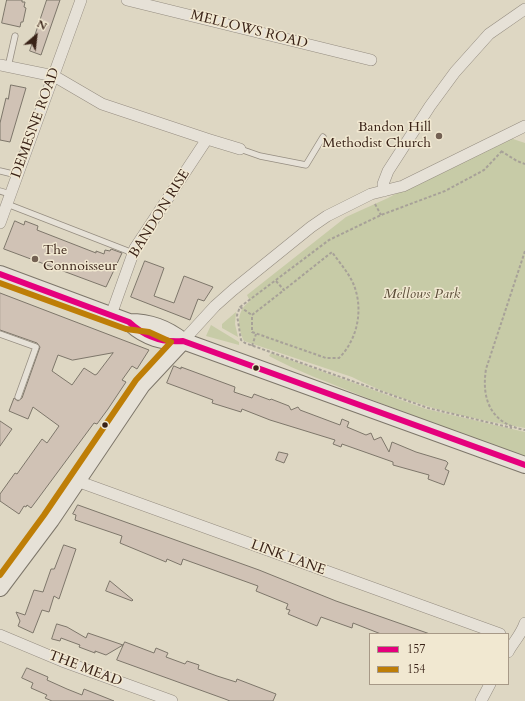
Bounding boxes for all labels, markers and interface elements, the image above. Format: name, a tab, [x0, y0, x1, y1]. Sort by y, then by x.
street label: MELLOWS ROAD	[189, 7, 309, 53]
north arrow	[16, 16, 56, 56]
text: N	[34, 16, 50, 34]
street label: DEMESNE ROAD	[8, 65, 64, 181]
place label: Bandon Hill Methodist Church	[322, 120, 431, 152]
marker: Bandon Hill Methodist Church	[434, 131, 444, 141]
street label: BANDON RISE	[126, 167, 194, 261]
place label: The Connoisseur	[43, 243, 117, 276]
marker: The Connoisseur	[30, 254, 40, 264]
park label: Mellows Park	[384, 287, 460, 303]
unlabelled marker	[251, 363, 261, 373]
unlabelled marker	[100, 420, 110, 430]
street label: LINK LANE	[248, 537, 328, 579]
legend	[369, 633, 509, 685]
text: 157	[407, 641, 425, 657]
street label: THE MEAD	[46, 647, 124, 691]
text: 154	[407, 661, 425, 677]

